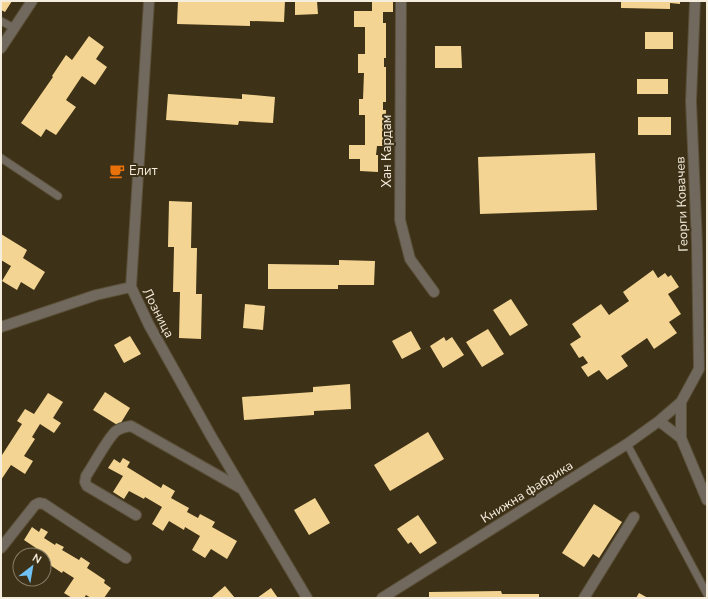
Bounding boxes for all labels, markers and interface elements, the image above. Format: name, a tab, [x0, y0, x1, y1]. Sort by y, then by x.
street label: Хан Кардам	[378, 115, 396, 187]
street label: Георги Ковачев	[671, 156, 693, 252]
cafe icon: Елит	[108, 162, 126, 180]
place label: Елит	[129, 162, 158, 180]
street label: Лозница	[138, 285, 178, 341]
street label: Книжна фабрика	[477, 456, 577, 528]
north arrow	[12, 547, 52, 587]
text: N	[30, 550, 44, 567]

